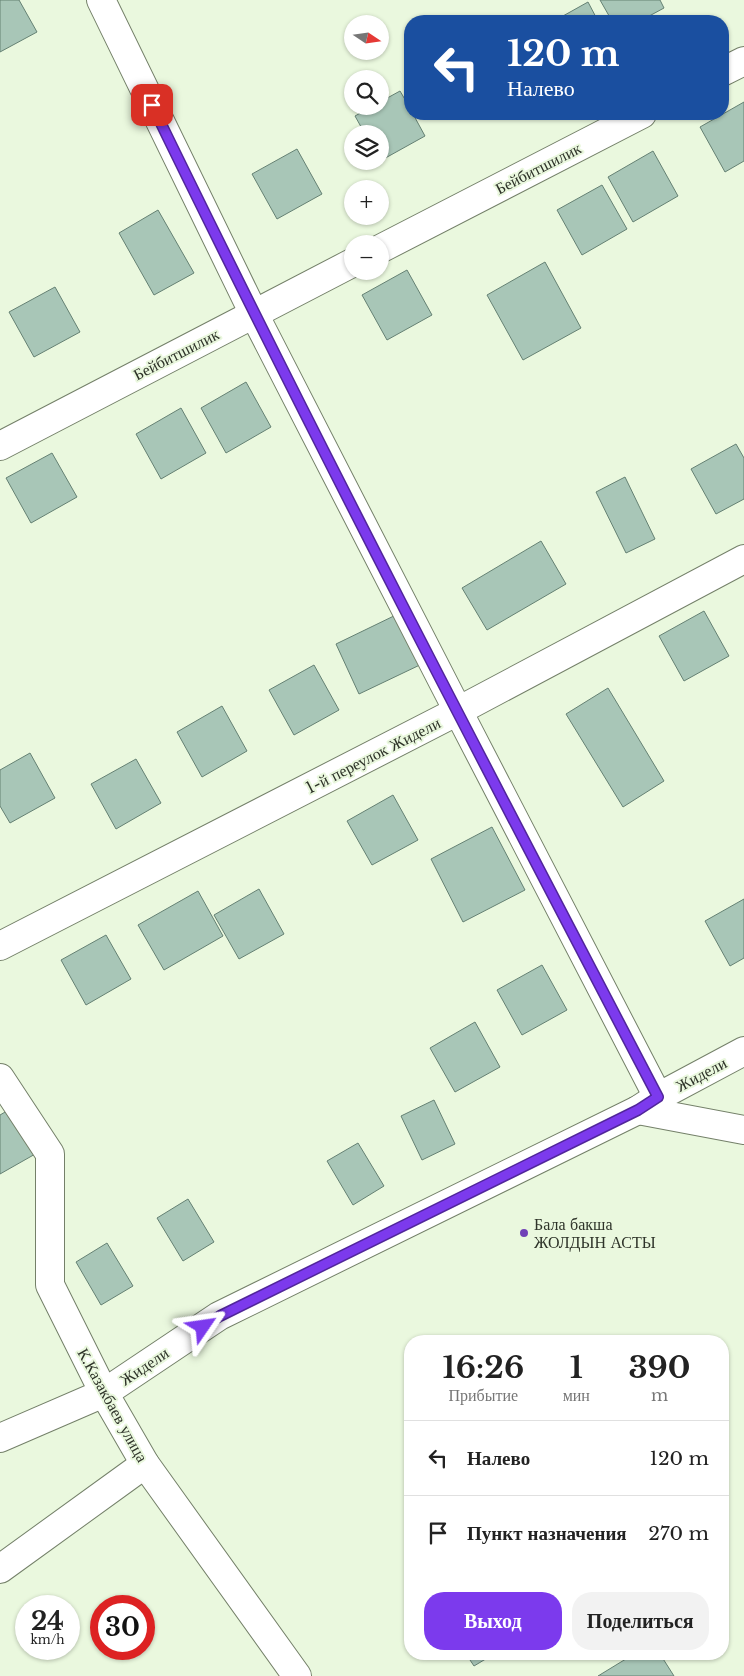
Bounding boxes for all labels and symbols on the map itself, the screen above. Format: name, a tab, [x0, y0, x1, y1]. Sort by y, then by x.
north arrow	[344, 15, 389, 60]
pin	[131, 84, 173, 126]
street label: Бейбитшилик	[492, 138, 585, 198]
street label: Бейбитшилик	[130, 324, 223, 384]
street label: 1-й переулок Жидели	[302, 712, 444, 798]
street label: Жидели	[672, 1052, 730, 1096]
place label: Бала бакша ЖОЛДЫН АСТЫ	[534, 1214, 656, 1252]
marker: Бала бакша ЖОЛДЫН АСТЫ	[518, 1227, 530, 1239]
position arrow	[176, 1300, 228, 1352]
street label: Жидели	[116, 1342, 173, 1390]
street label: К.Казакбаев улица	[73, 1344, 153, 1466]
speed limit sign: 30	[90, 1595, 155, 1660]

